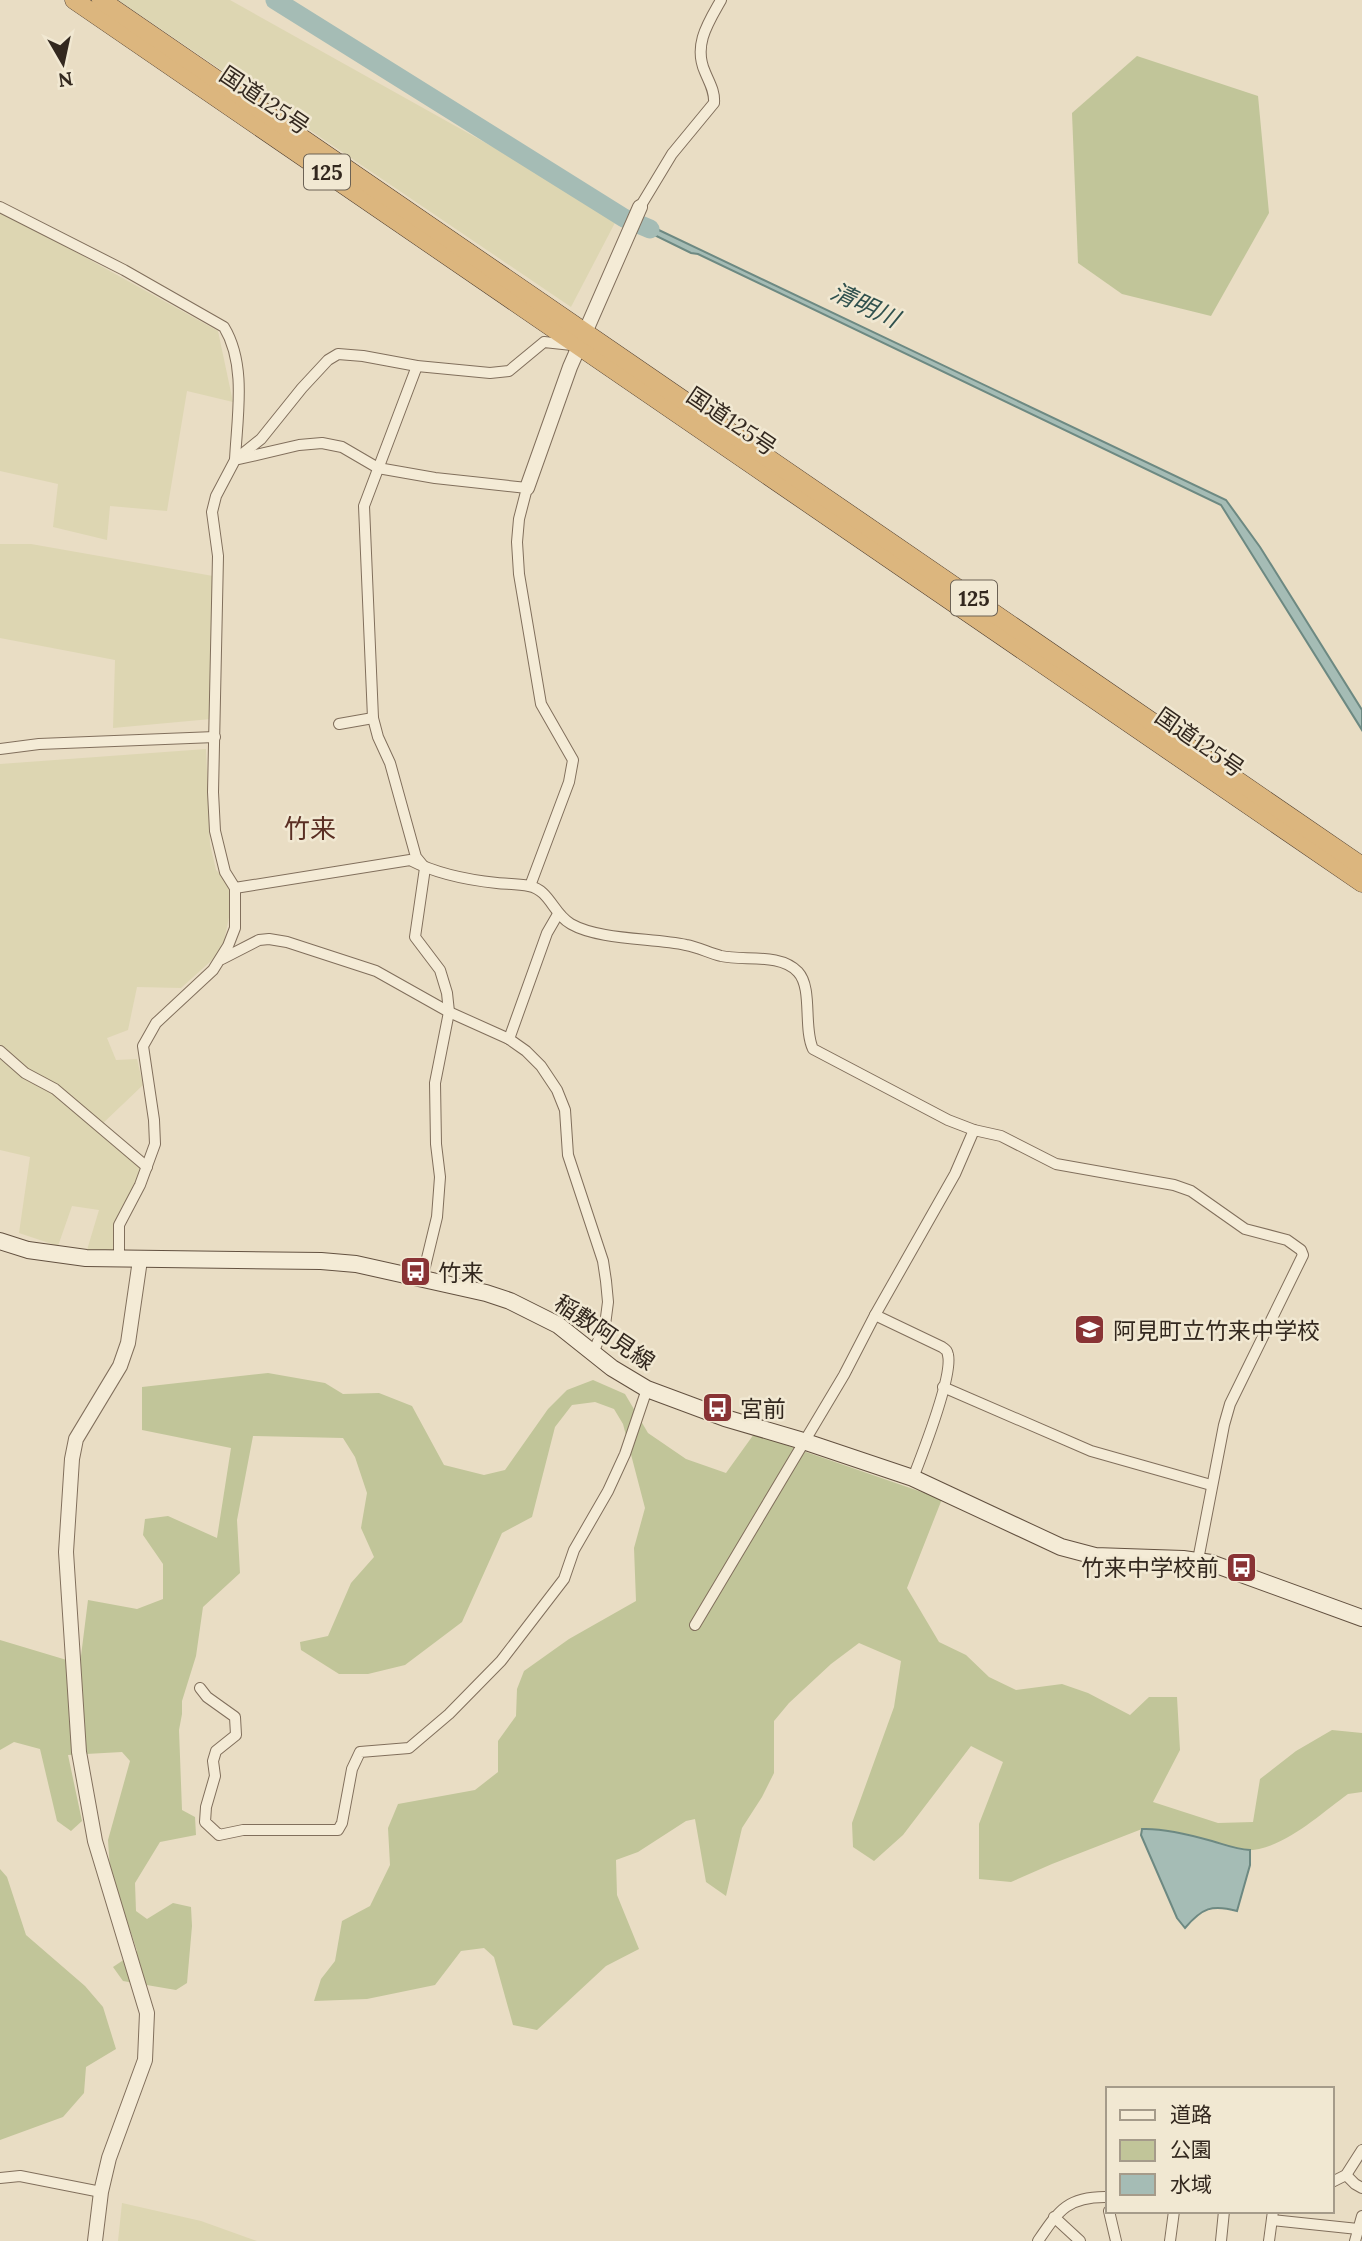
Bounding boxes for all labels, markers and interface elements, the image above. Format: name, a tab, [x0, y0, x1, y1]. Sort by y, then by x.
north arrow	[28, 28, 98, 98]
street label: 国道125号	[215, 59, 315, 141]
text: N	[56, 67, 75, 93]
road number: 125	[304, 154, 350, 190]
water label: 清明川	[826, 276, 907, 336]
street label: 国道125号	[682, 380, 782, 462]
road number: 125	[951, 580, 997, 616]
street label: 国道125号	[1150, 701, 1250, 783]
district label: 竹来	[284, 812, 336, 845]
bus stop icon: 竹来	[398, 1255, 432, 1289]
place label: 竹来	[438, 1258, 484, 1287]
street label: 稲敷阿見線	[549, 1288, 661, 1376]
school or university icon: 阿見町立竹来中学校	[1073, 1313, 1107, 1347]
place label: 阿見町立竹来中学校	[1113, 1316, 1320, 1345]
bus stop icon: 宮前	[700, 1391, 734, 1425]
place label: 宮前	[740, 1394, 786, 1423]
bus stop icon: 竹来中学校前	[1225, 1550, 1259, 1584]
place label: 竹来中学校前	[1081, 1553, 1219, 1582]
legend	[1106, 2087, 1334, 2213]
text: 道路	[1170, 2101, 1212, 2128]
text: 公園	[1170, 2136, 1212, 2163]
text: 水域	[1170, 2171, 1212, 2198]

